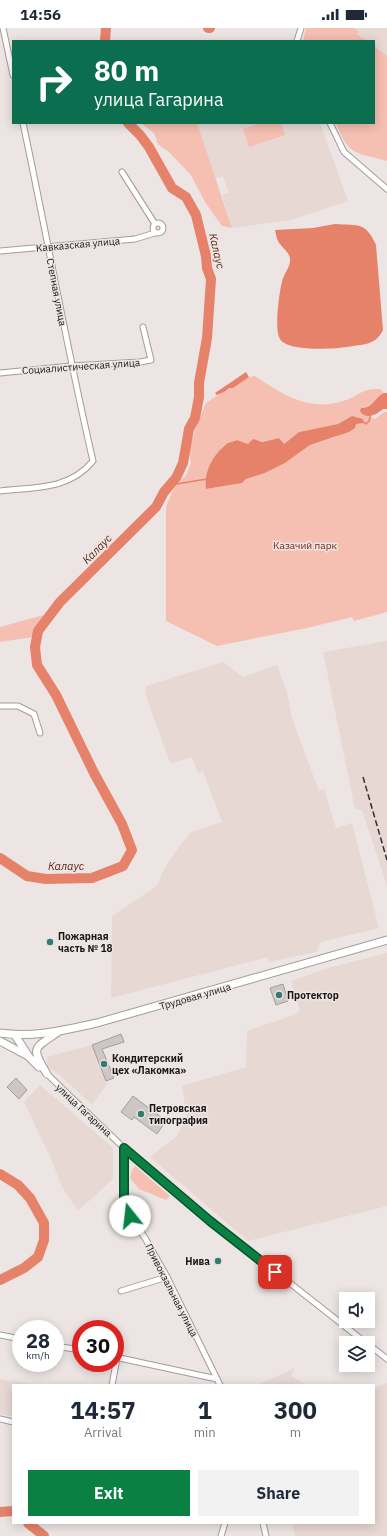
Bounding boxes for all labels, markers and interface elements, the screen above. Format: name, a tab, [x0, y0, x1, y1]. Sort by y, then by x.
text: 14:56	[20, 5, 61, 24]
text: 80 m	[94, 52, 159, 89]
icon: right	[28, 56, 80, 108]
text: улица Гагарина	[94, 88, 224, 111]
water label: Калаус	[206, 232, 228, 271]
street label: Кавказская улица	[35, 234, 121, 255]
street label: Степная улица	[44, 257, 70, 328]
street label: Социалистическая улица	[22, 356, 141, 377]
water label: Калаус	[79, 531, 115, 567]
park label: Казачий парк	[273, 539, 337, 552]
water label: Калаус	[48, 859, 85, 873]
place label: Пожарная часть № 18	[58, 930, 113, 955]
marker: Пожарная часть № 18	[45, 937, 55, 947]
street label: Трудовая улица	[158, 980, 233, 1013]
place label: Протектор	[287, 989, 339, 1002]
marker: Протектор	[274, 990, 284, 1000]
place label: Кондитерский цех «Лакомка»	[112, 1052, 187, 1077]
marker: Кондитерский цех «Лакомка»	[99, 1059, 109, 1069]
street label: улица Гагарина	[53, 1081, 115, 1140]
place label: Петровская типография	[149, 1102, 208, 1127]
marker: Петровская типография	[136, 1109, 146, 1119]
position arrow	[109, 1195, 151, 1237]
street label: Привокзальная улица	[142, 1241, 201, 1340]
place label: Нива	[185, 1255, 210, 1268]
pin	[258, 1255, 292, 1289]
marker: Нива	[213, 1256, 223, 1266]
icon: arrive	[264, 1261, 286, 1283]
map controls	[339, 1292, 375, 1372]
button: sound	[339, 1292, 375, 1328]
speed limit sign: 30	[72, 1320, 124, 1372]
text: 28	[26, 1327, 50, 1354]
button: layers	[339, 1336, 375, 1372]
text: km/h	[26, 1349, 50, 1362]
text: 14:57	[70, 1394, 136, 1426]
text: 1	[197, 1394, 212, 1426]
text: 300	[274, 1394, 317, 1426]
text: Arrival	[84, 1424, 122, 1441]
text: min	[194, 1424, 216, 1441]
text: m	[290, 1424, 301, 1441]
button: Exit	[28, 1470, 190, 1516]
button: Share	[198, 1470, 359, 1516]

